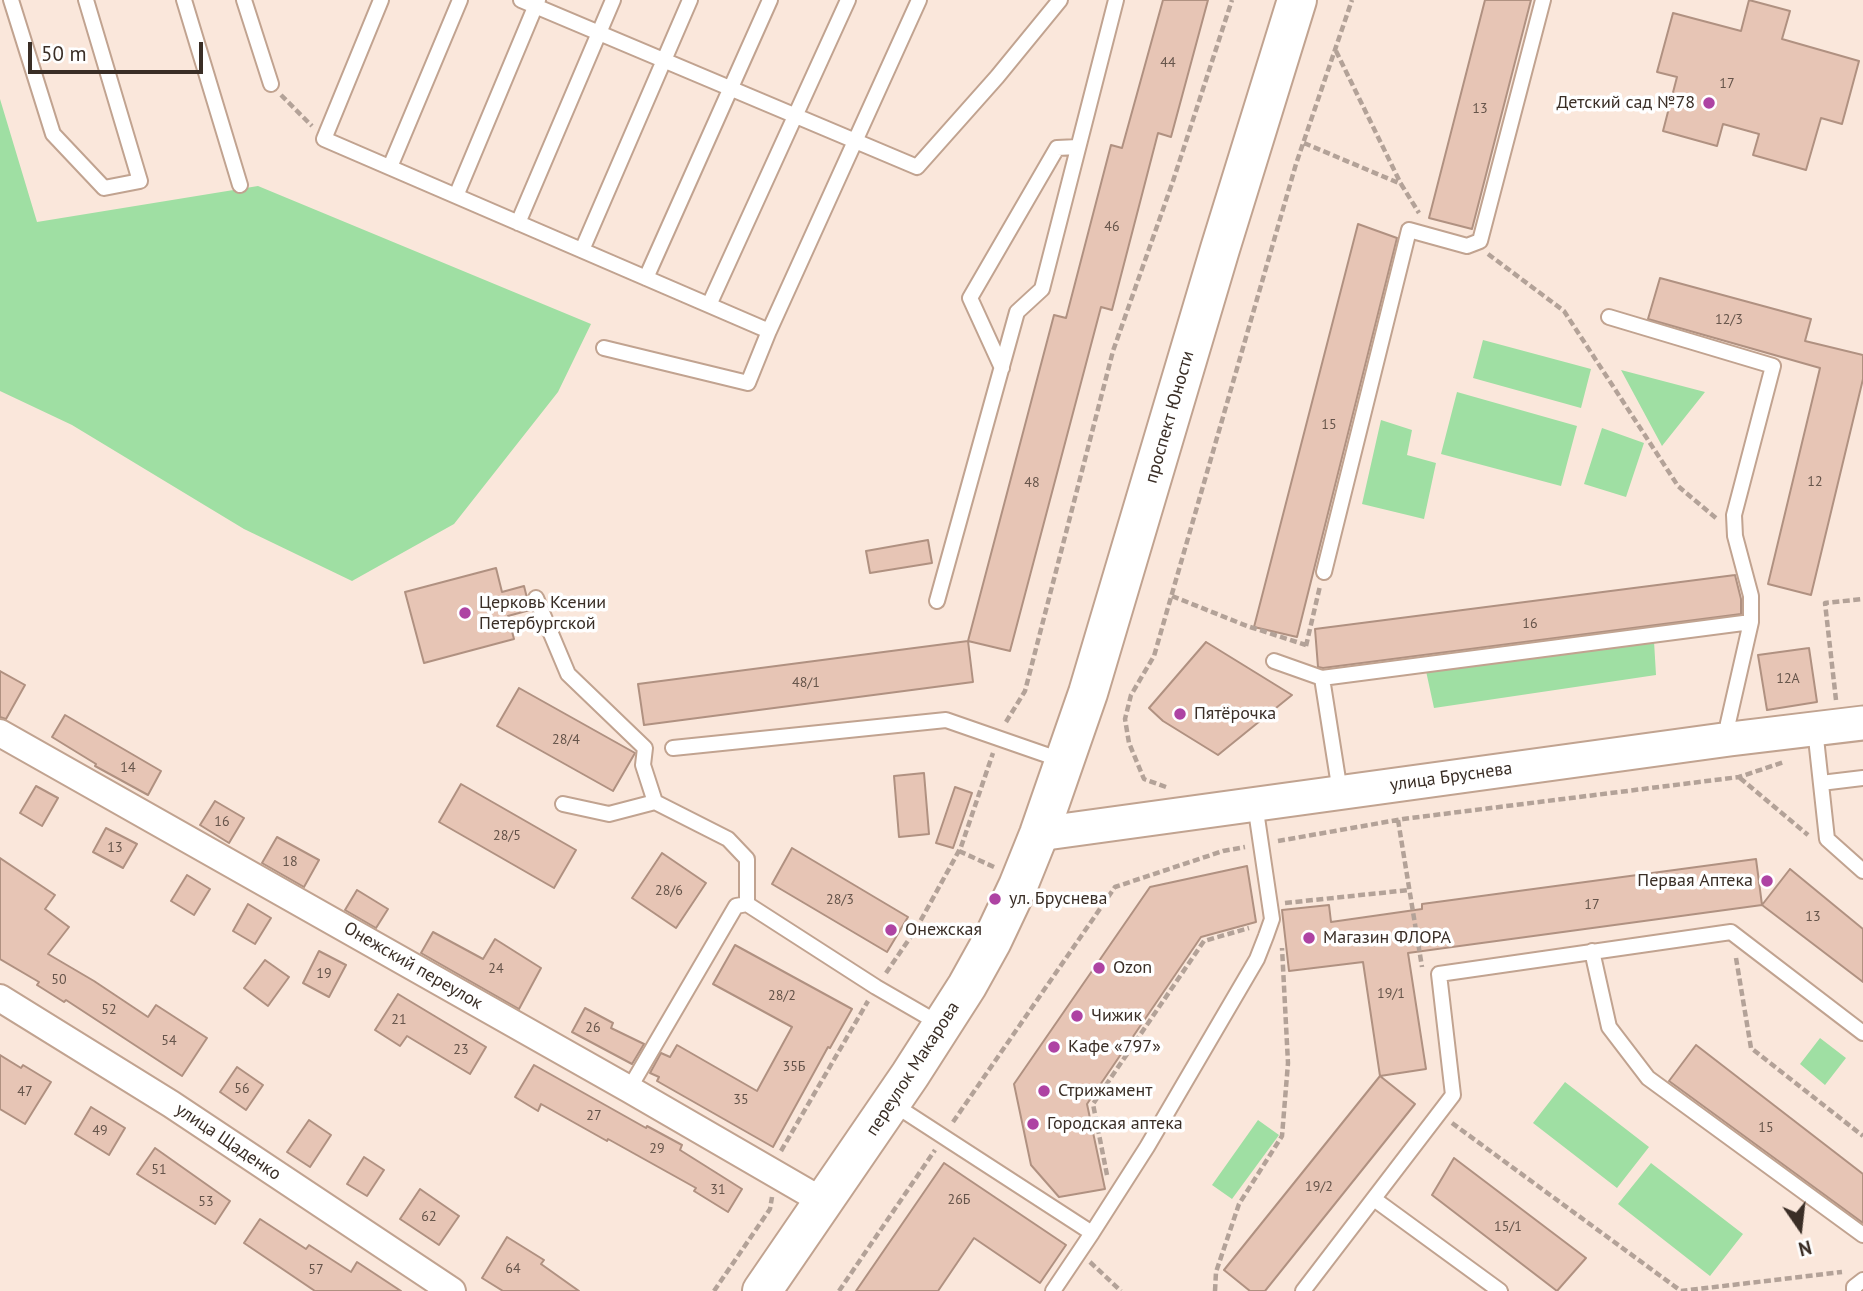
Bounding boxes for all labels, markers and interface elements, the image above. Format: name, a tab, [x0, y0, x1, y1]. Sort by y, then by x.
scale bar	[32, 28, 206, 72]
text: 50 m	[41, 40, 87, 67]
house number: 44	[1160, 55, 1176, 71]
house number: 17	[1719, 76, 1735, 92]
place label: Детский сад №78	[1557, 92, 1695, 114]
marker: Детский сад №78	[1701, 95, 1717, 111]
house number: 13	[1472, 101, 1488, 117]
house number: 46	[1104, 219, 1120, 235]
house number: 12/3	[1715, 312, 1743, 328]
street label: проспект Юности	[1141, 348, 1199, 486]
house number: 15	[1321, 417, 1337, 433]
house number: 12	[1807, 474, 1823, 490]
house number: 48	[1024, 475, 1040, 491]
place label: Церковь Ксении Петербургской	[479, 592, 606, 634]
marker: Церковь Ксении Петербургской	[457, 605, 473, 621]
house number: 16	[1522, 616, 1538, 632]
house number: 12А	[1776, 671, 1800, 687]
house number: 48/1	[792, 675, 820, 691]
place label: Пятёрочка	[1194, 703, 1276, 725]
marker: Пятёрочка	[1172, 706, 1188, 722]
house number: 28/4	[552, 732, 580, 748]
street label: улица Бруснева	[1388, 758, 1514, 796]
house number: 14	[120, 760, 136, 776]
house number: 16	[214, 814, 230, 830]
house number: 28/5	[493, 828, 521, 844]
house number: 13	[107, 840, 123, 856]
house number: 18	[282, 854, 298, 870]
place label: Первая Аптека	[1637, 870, 1753, 892]
marker: Первая Аптека	[1759, 873, 1775, 889]
house number: 28/6	[655, 883, 683, 899]
place label: ул. Бруснева	[1009, 888, 1107, 910]
marker: ул. Бруснева	[987, 891, 1003, 907]
house number: 28/3	[826, 892, 854, 908]
house number: 17	[1584, 897, 1600, 913]
house number: 13	[1805, 909, 1821, 925]
street label: Онежский переулок	[340, 917, 486, 1015]
place label: Онежская	[905, 919, 982, 941]
marker: Онежская	[883, 922, 899, 938]
place label: Магазин ФЛОРА	[1323, 927, 1451, 949]
marker: Магазин ФЛОРА	[1301, 930, 1317, 946]
place label: Ozon	[1113, 957, 1152, 979]
marker: Ozon	[1091, 960, 1107, 976]
house number: 24	[488, 961, 504, 977]
house number: 19	[316, 966, 332, 982]
house number: 50	[51, 972, 67, 988]
house number: 19/1	[1377, 986, 1405, 1002]
house number: 28/2	[768, 988, 796, 1004]
street label: переулок Макарова	[862, 998, 964, 1140]
house number: 52	[101, 1002, 117, 1018]
place label: Чижик	[1091, 1005, 1142, 1027]
marker: Чижик	[1069, 1008, 1085, 1024]
house number: 21	[391, 1012, 407, 1028]
house number: 26	[585, 1020, 601, 1036]
house number: 54	[161, 1033, 177, 1049]
place label: Кафе «797»	[1068, 1036, 1161, 1058]
marker: Кафе «797»	[1046, 1039, 1062, 1055]
house number: 23	[453, 1042, 469, 1058]
house number: 35Б	[783, 1059, 805, 1075]
place label: Стрижамент	[1058, 1080, 1152, 1102]
house number: 56	[234, 1081, 250, 1097]
marker: Стрижамент	[1036, 1083, 1052, 1099]
house number: 47	[17, 1084, 33, 1100]
house number: 35	[733, 1092, 749, 1108]
street label: улица Щаденко	[171, 1099, 285, 1185]
house number: 27	[586, 1108, 602, 1124]
place label: Городская аптека	[1047, 1113, 1183, 1135]
marker: Городская аптека	[1025, 1116, 1041, 1132]
house number: 15	[1758, 1120, 1774, 1136]
house number: 49	[92, 1123, 108, 1139]
house number: 29	[649, 1141, 665, 1157]
house number: 51	[151, 1162, 167, 1178]
house number: 19/2	[1305, 1179, 1333, 1195]
house number: 31	[710, 1182, 726, 1198]
house number: 26Б	[948, 1192, 970, 1208]
north arrow	[1765, 1193, 1835, 1263]
house number: 53	[198, 1194, 214, 1210]
house number: 62	[421, 1209, 437, 1225]
house number: 15/1	[1494, 1219, 1522, 1235]
text: N	[1796, 1235, 1814, 1262]
house number: 64	[505, 1261, 521, 1277]
house number: 57	[308, 1262, 324, 1278]

